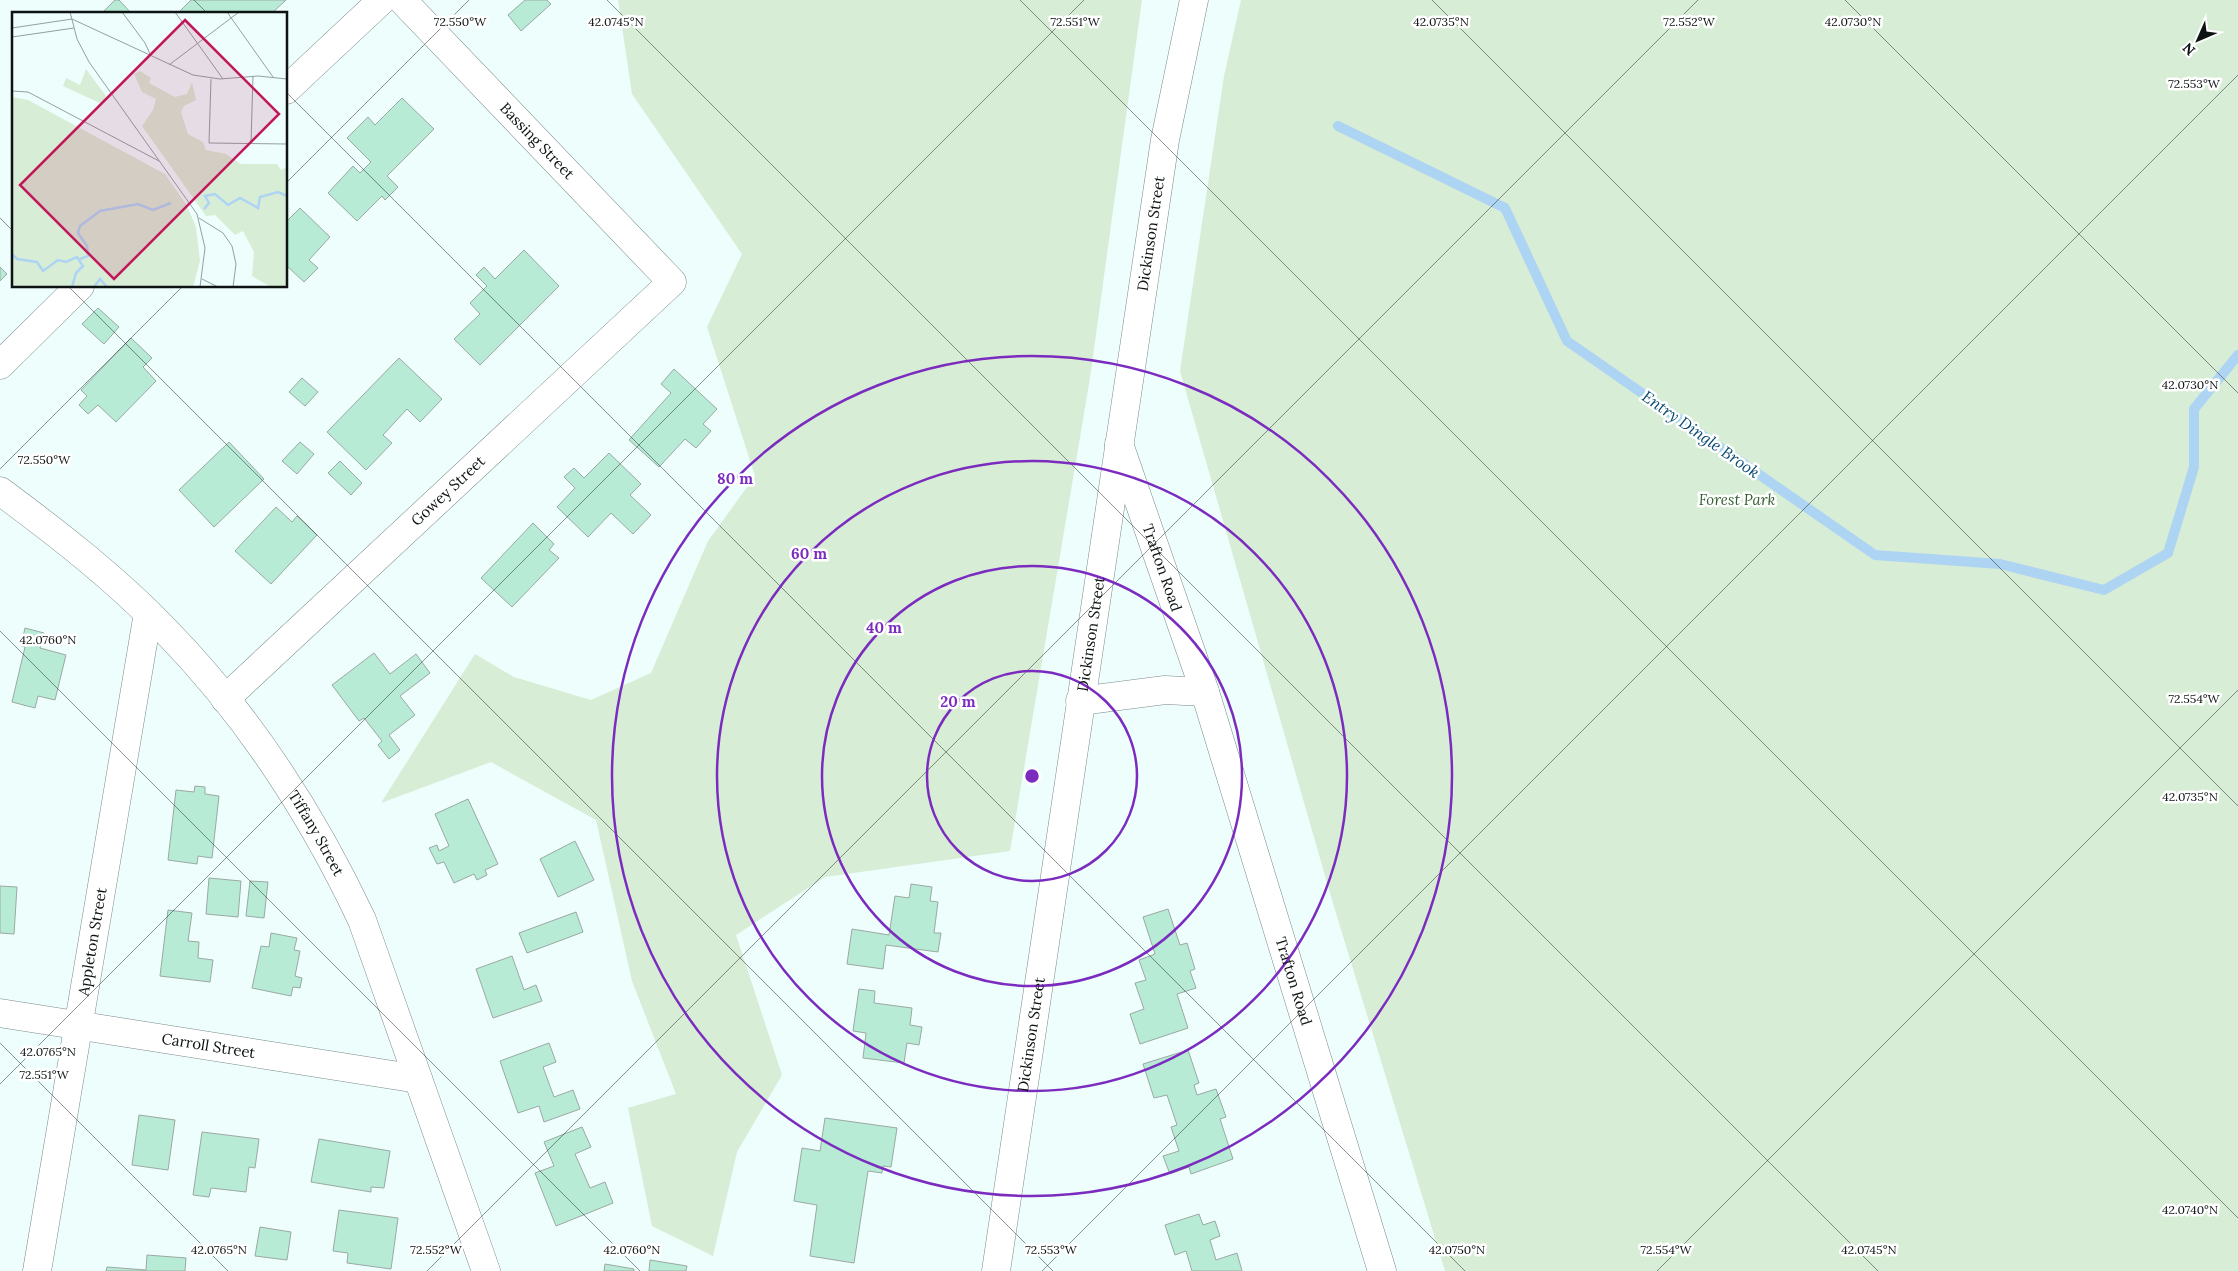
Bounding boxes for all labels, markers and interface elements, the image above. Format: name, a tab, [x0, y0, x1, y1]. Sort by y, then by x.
inset map	[12, 12, 288, 288]
text: 72.550°W	[434, 14, 487, 29]
text: 42.0745°N	[588, 14, 644, 29]
text: 72.551°W	[1050, 14, 1101, 29]
text: 42.0735°N	[1413, 14, 1469, 29]
text: 72.552°W	[1663, 14, 1716, 29]
text: 42.0730°N	[1825, 14, 1881, 29]
north arrow	[2173, 15, 2223, 65]
text: N	[2178, 39, 2199, 59]
text: 72.553°W	[2168, 76, 2221, 91]
street label: Bassing Street	[496, 98, 579, 183]
street label: Dickinson Street	[1133, 174, 1169, 292]
text: 42.0730°N	[2162, 377, 2218, 392]
water label: Entry Dingle Brook	[1638, 386, 1764, 482]
street label: Gowey Street	[407, 451, 489, 530]
text: 72.550°W	[18, 452, 71, 467]
text: 80 m	[717, 469, 753, 488]
park label: Forest Park	[1699, 490, 1775, 509]
street label: Trafton Road	[1138, 521, 1186, 614]
text: 60 m	[791, 544, 827, 563]
street label: Dickinson Street	[1073, 575, 1109, 693]
text: 40 m	[866, 618, 902, 637]
text: 42.0760°N	[20, 632, 76, 647]
text: 72.554°W	[2168, 691, 2221, 706]
text: 20 m	[940, 692, 976, 711]
centre of rings	[1023, 767, 1041, 785]
street label: Tiffany Street	[284, 787, 348, 879]
text: 42.0735°N	[2162, 789, 2218, 804]
street label: Appleton Street	[73, 886, 111, 998]
street label: Trafton Road	[1271, 935, 1316, 1028]
street label: Dickinson Street	[1013, 976, 1049, 1093]
street label: Carroll Street	[160, 1029, 257, 1062]
text: 42.0765°N	[20, 1044, 76, 1059]
text: 72.551°W	[19, 1067, 70, 1082]
text: 42.0740°N	[2162, 1202, 2218, 1217]
text: 42.0765°N	[191, 1242, 247, 1257]
text: 72.552°W	[410, 1242, 463, 1257]
text: 42.0760°N	[604, 1242, 660, 1257]
text: 72.553°W	[1025, 1242, 1078, 1257]
text: 42.0750°N	[1429, 1242, 1485, 1257]
text: 72.554°W	[1640, 1242, 1693, 1257]
text: 42.0745°N	[1841, 1242, 1897, 1257]

